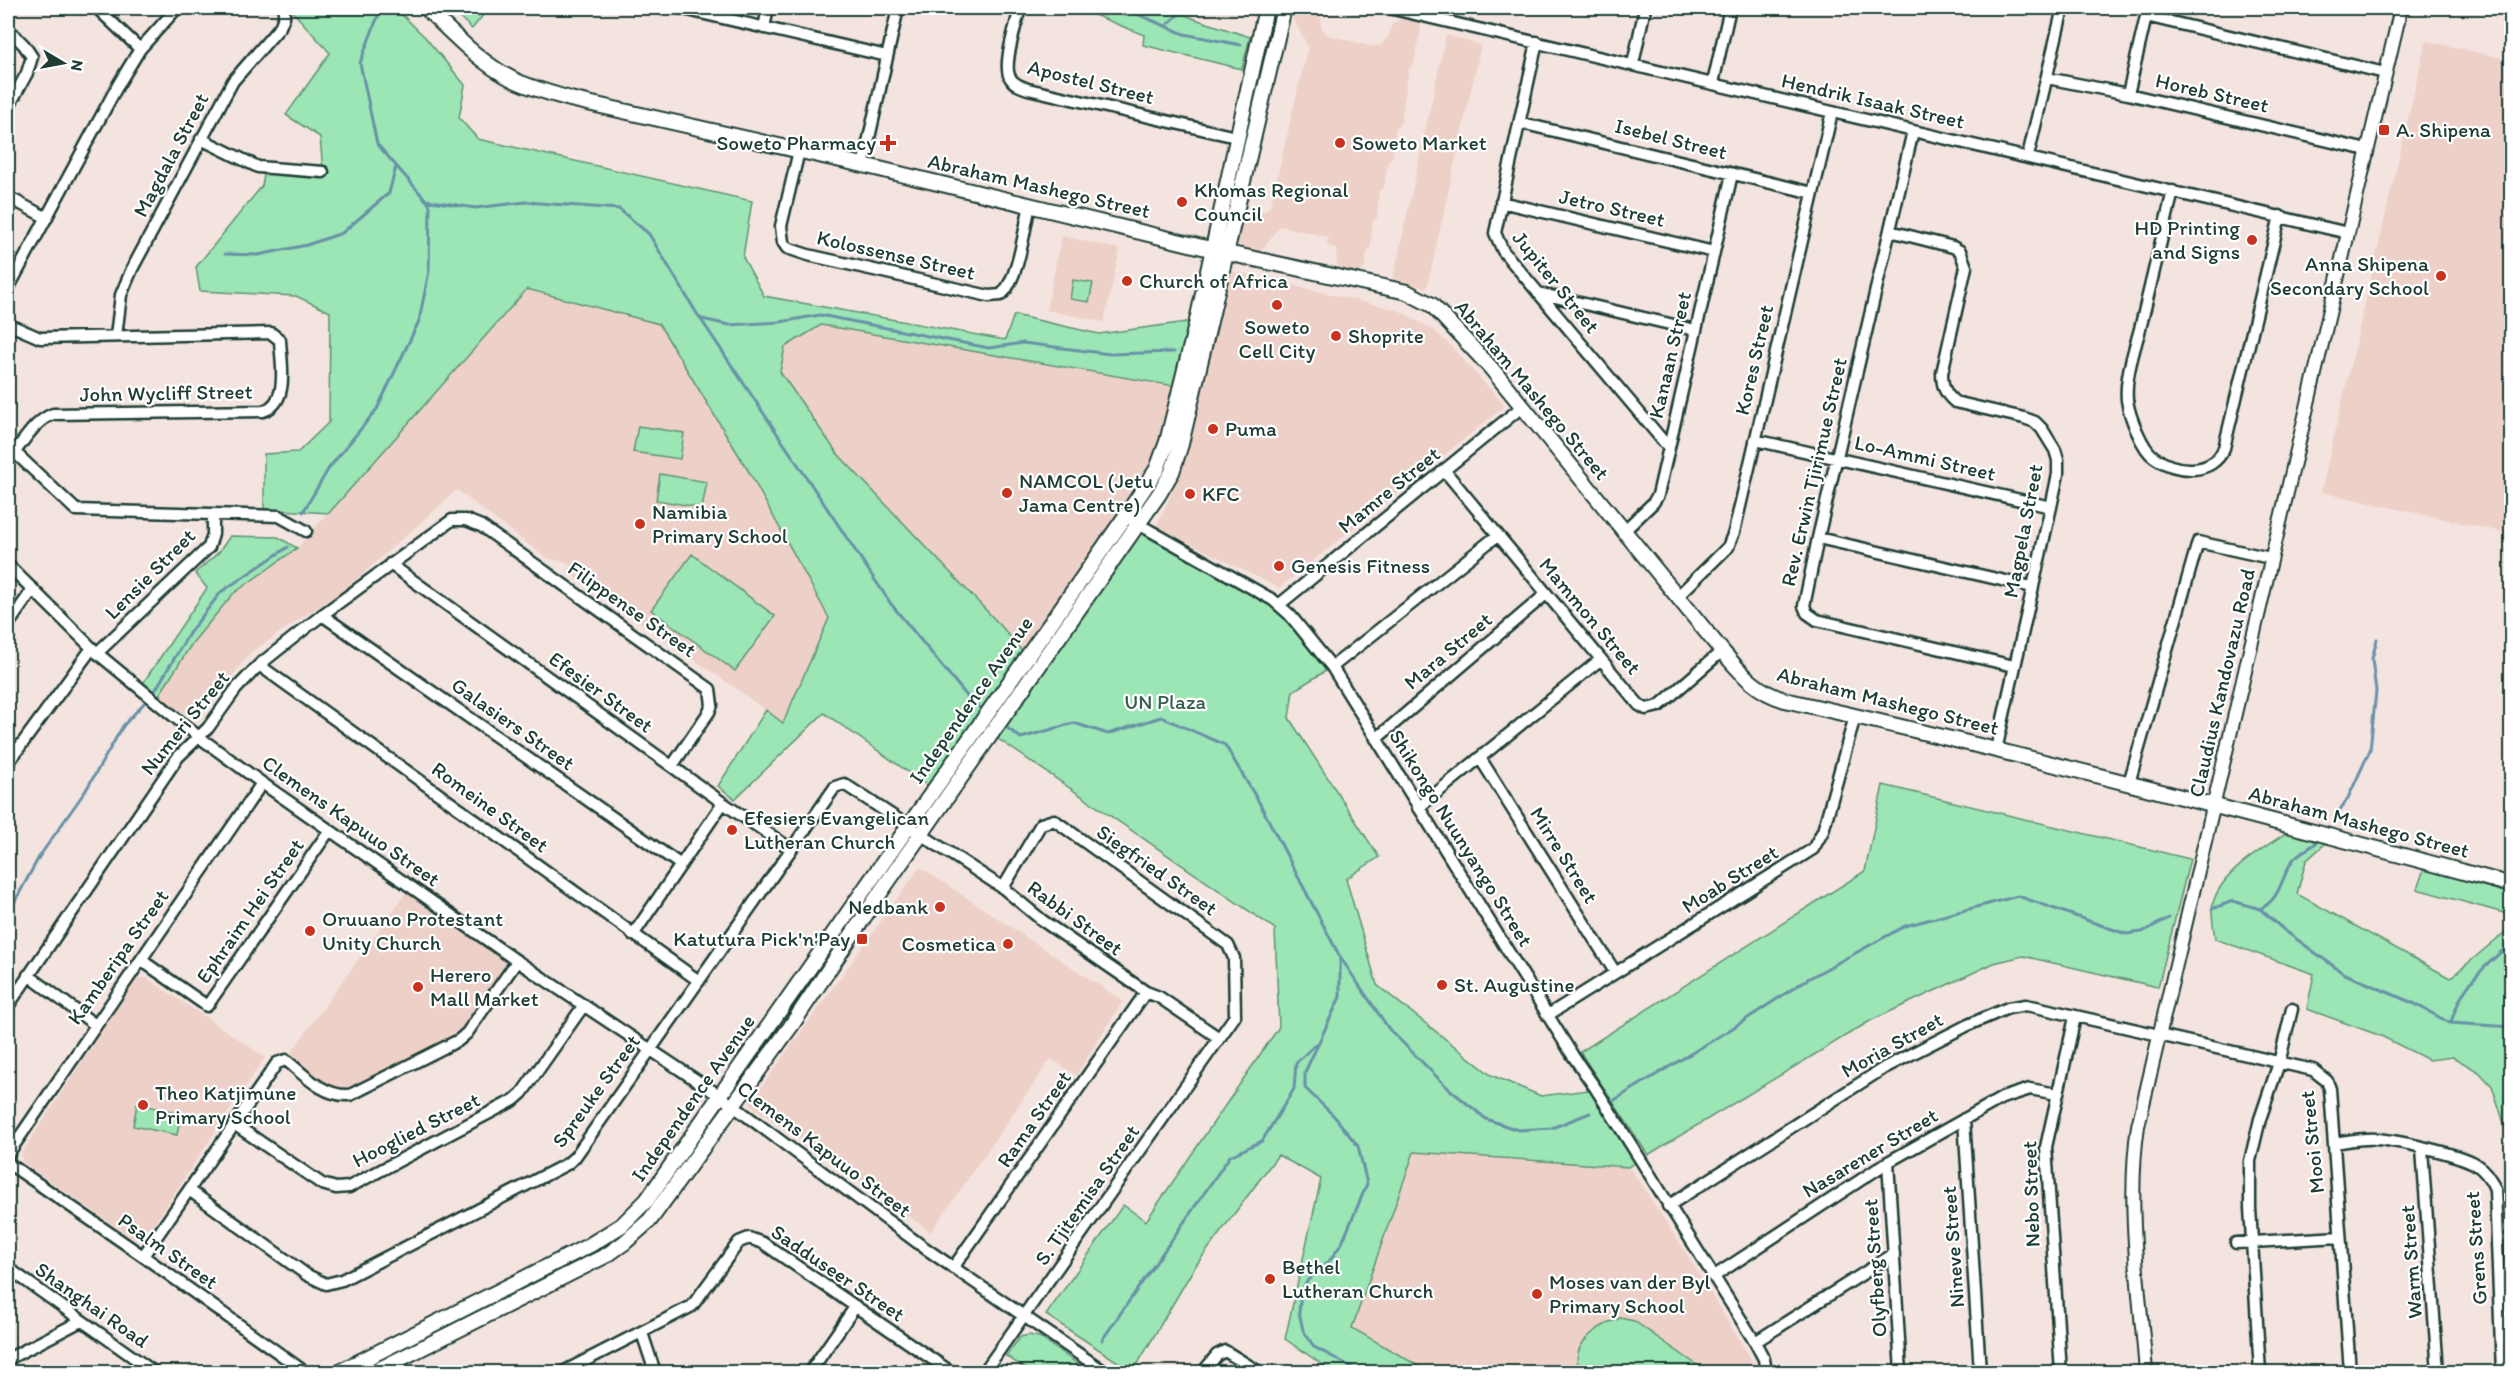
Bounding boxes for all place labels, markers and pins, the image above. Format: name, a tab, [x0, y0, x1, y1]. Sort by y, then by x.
place label: A. Shipena	[2396, 117, 2491, 142]
marker: A. Shipena	[2377, 123, 2391, 137]
place label: Soweto Pharmacy	[717, 130, 876, 155]
place label: Soweto Market	[1352, 130, 1487, 155]
marker: Soweto Pharmacy	[881, 136, 895, 150]
marker: Soweto Market	[1333, 136, 1347, 150]
place label: Khomas Regional Council	[1194, 177, 1349, 226]
marker: Khomas Regional Council	[1175, 195, 1189, 209]
place label: HD Printing and Signs	[2134, 215, 2240, 264]
marker: HD Printing and Signs	[2245, 233, 2259, 247]
place label: Anna Shipena Secondary School	[2270, 251, 2429, 300]
place label: Church of Africa	[1139, 268, 1288, 293]
marker: Anna Shipena Secondary School	[2434, 269, 2448, 283]
marker: Church of Africa	[1120, 274, 1134, 288]
marker: Soweto Cell City	[1270, 298, 1284, 312]
place label: Soweto Cell City	[1239, 314, 1316, 363]
place label: Shoprite	[1348, 323, 1424, 348]
marker: Shoprite	[1329, 329, 1343, 343]
place label: Puma	[1225, 416, 1277, 441]
marker: Puma	[1206, 422, 1220, 436]
place label: NAMCOL (Jetu Jama Centre)	[1019, 468, 1153, 517]
place label: KFC	[1202, 481, 1240, 506]
marker: NAMCOL (Jetu Jama Centre)	[1000, 486, 1014, 500]
marker: KFC	[1183, 487, 1197, 501]
place label: Namibia Primary School	[652, 499, 788, 548]
marker: Namibia Primary School	[633, 517, 647, 531]
place label: Genesis Fitness	[1291, 553, 1430, 578]
marker: Genesis Fitness	[1272, 559, 1286, 573]
place label: Efesiers Evangelican Lutheran Church	[744, 805, 929, 854]
marker: Efesiers Evangelican Lutheran Church	[725, 823, 739, 837]
place label: Nedbank	[848, 894, 928, 919]
marker: Nedbank	[933, 900, 947, 914]
place label: Oruuano Protestant Unity Church	[322, 906, 503, 955]
marker: Oruuano Protestant Unity Church	[303, 924, 317, 938]
place label: Katutura Pick'n'Pay	[673, 926, 850, 951]
place label: Cosmetica	[902, 931, 996, 956]
marker: Katutura Pick'n'Pay	[855, 932, 869, 946]
marker: Cosmetica	[1001, 937, 1015, 951]
place label: Herero Mall Market	[430, 962, 539, 1011]
place label: St. Augustine	[1454, 972, 1574, 997]
marker: St. Augustine	[1435, 978, 1449, 992]
marker: Herero Mall Market	[411, 980, 425, 994]
place label: Theo Katjimune Primary School	[155, 1080, 296, 1129]
marker: Theo Katjimune Primary School	[136, 1098, 150, 1112]
place label: Bethel Lutheran Church	[1282, 1254, 1433, 1303]
place label: Moses van der Byl Primary School	[1549, 1269, 1710, 1318]
marker: Bethel Lutheran Church	[1263, 1272, 1277, 1286]
marker: Moses van der Byl Primary School	[1530, 1287, 1544, 1301]

